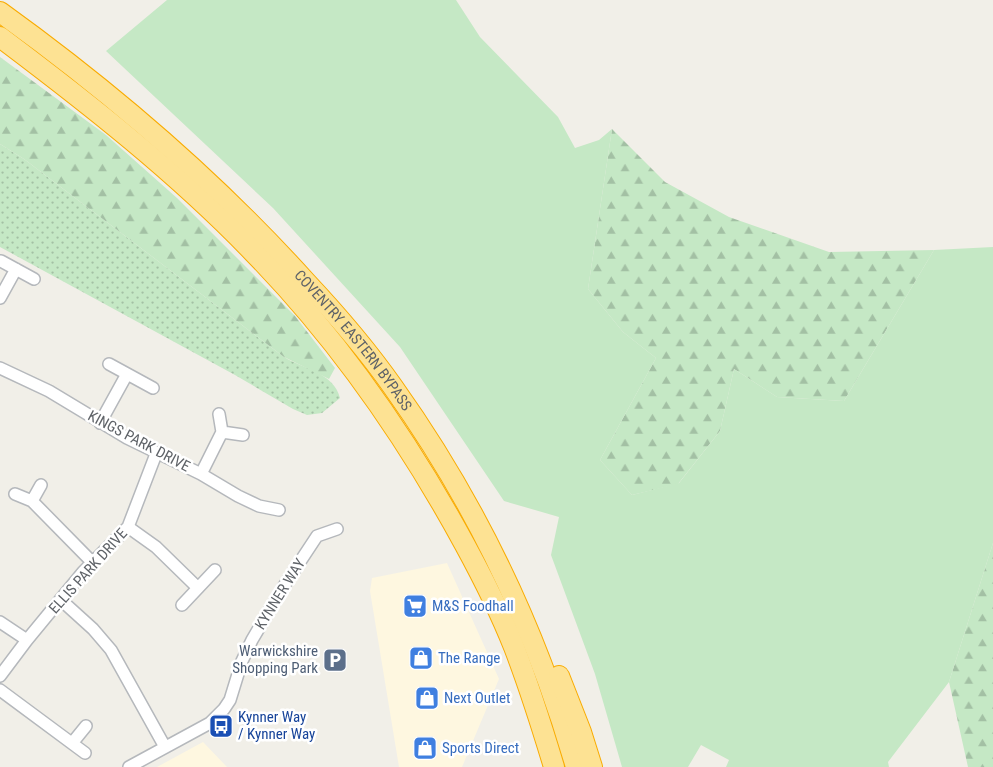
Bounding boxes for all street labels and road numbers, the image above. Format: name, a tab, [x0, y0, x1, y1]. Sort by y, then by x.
street label: COVENTRY EASTERN BYPASS	[291, 266, 416, 414]
street label: KINGS PARK DRIVE	[85, 407, 193, 475]
street label: ELLIS PARK DRIVE	[45, 525, 131, 617]
street label: KYNNER WAY	[251, 555, 309, 633]

